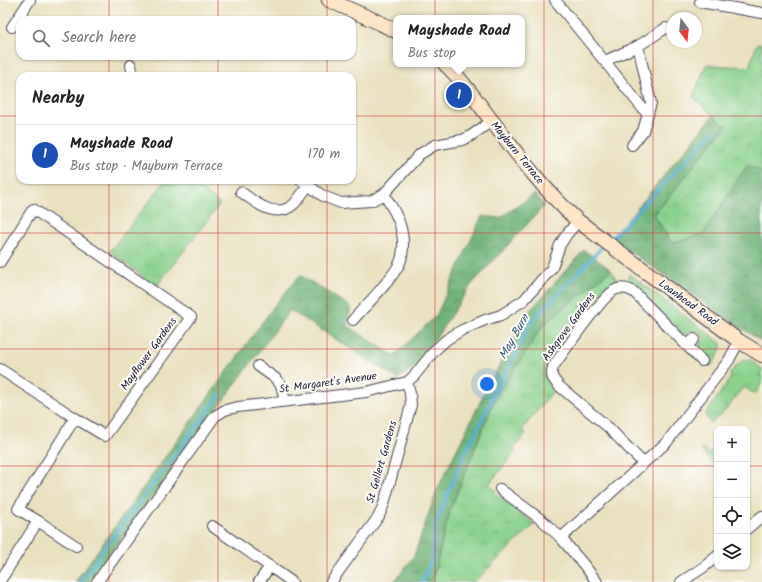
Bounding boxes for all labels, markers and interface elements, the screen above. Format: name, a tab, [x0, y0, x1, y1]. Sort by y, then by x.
north arrow	[666, 12, 702, 48]
popup	[393, 15, 525, 67]
search box	[16, 16, 356, 60]
text: Mayshade Road	[408, 19, 510, 43]
text: Search here	[62, 26, 136, 50]
icon: search	[30, 27, 52, 49]
text: Bus stop	[408, 43, 456, 64]
pin: 1	[446, 80, 472, 110]
text: Nearby	[32, 85, 84, 112]
street label: Mayburn Terrace	[486, 117, 548, 189]
text: Mayshade Road	[70, 132, 173, 156]
text: 1	[43, 144, 47, 165]
text: 170 m	[308, 144, 340, 165]
text: Bus stop · Mayburn Terrace	[70, 156, 223, 177]
street label: Loanhead Road	[654, 275, 722, 331]
street label: Ashgrove Gardens	[538, 288, 600, 365]
water label: May Burn	[494, 309, 535, 363]
street label: Mayflower Gardens	[116, 313, 182, 394]
street label: St Margaret's Avenue	[278, 367, 378, 399]
your location	[477, 374, 497, 394]
street label: St Gellert Gardens	[362, 418, 402, 505]
map controls	[714, 426, 750, 570]
button: +	[714, 426, 750, 462]
button: −	[714, 462, 750, 498]
button: locate	[714, 498, 750, 534]
button: layers	[714, 534, 750, 570]

